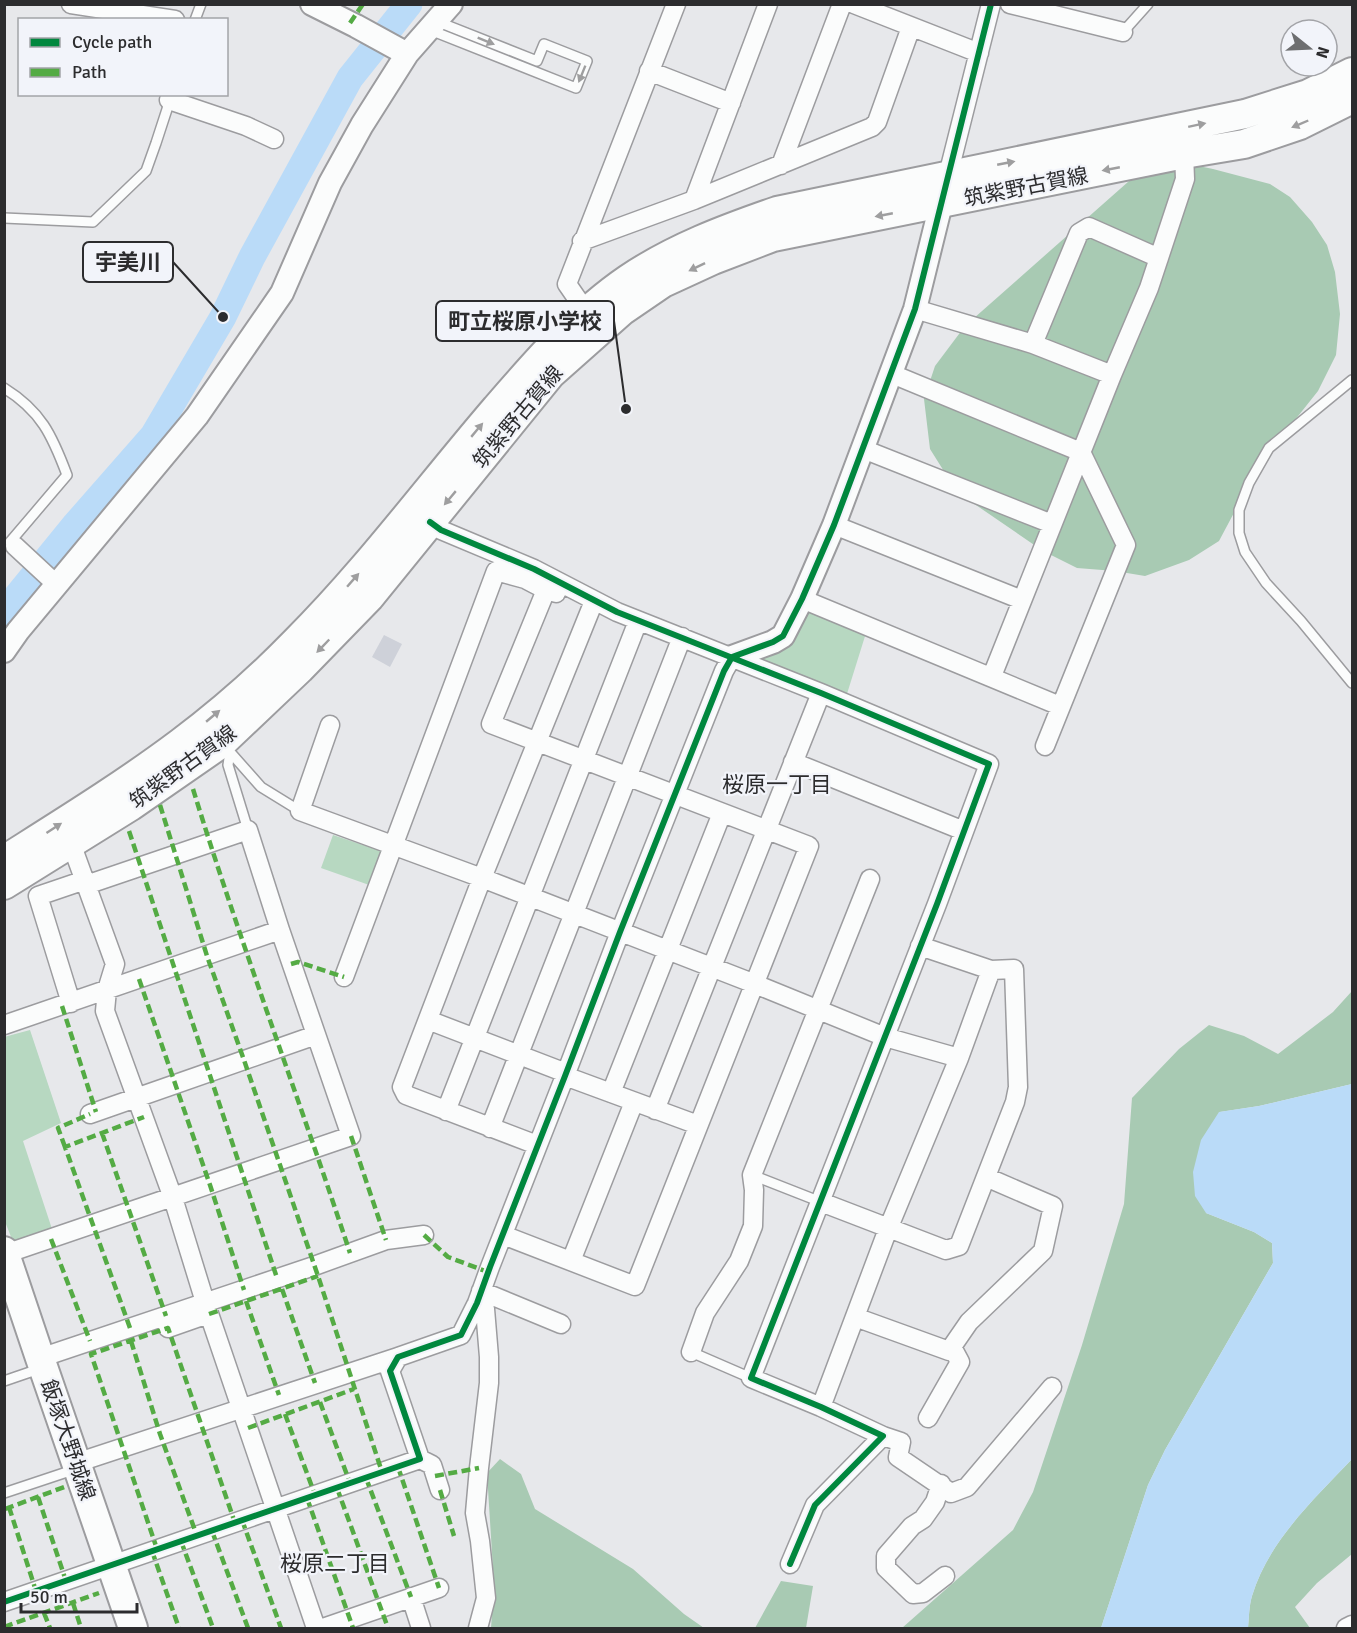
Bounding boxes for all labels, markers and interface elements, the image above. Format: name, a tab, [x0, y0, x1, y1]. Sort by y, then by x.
legend	[18, 18, 228, 96]
north arrow	[1279, 18, 1339, 78]
text: Cycle path	[72, 31, 152, 53]
one-way arrow	[478, 36, 496, 46]
text: N	[1311, 44, 1334, 61]
text: Path	[72, 61, 107, 83]
one-way arrow	[577, 66, 587, 84]
one-way arrow	[1290, 119, 1308, 129]
one-way arrow	[1188, 120, 1207, 129]
one-way arrow	[997, 158, 1016, 167]
street label: 筑紫野古賀線	[962, 162, 1090, 212]
one-way arrow	[1101, 165, 1120, 174]
one-way arrow	[874, 211, 893, 220]
callout: 宇美川	[83, 242, 173, 282]
text: 宇美川	[95, 249, 161, 276]
one-way arrow	[688, 263, 705, 272]
callout: 町立桜原小学校	[436, 301, 614, 341]
text: 町立桜原小学校	[448, 308, 602, 335]
street label: 筑紫野古賀線	[468, 360, 568, 474]
one-way arrow	[471, 422, 484, 438]
one-way arrow	[443, 490, 456, 506]
one-way arrow	[346, 573, 359, 588]
one-way arrow	[316, 638, 330, 652]
one-way arrow	[205, 709, 221, 722]
street label: 筑紫野古賀線	[124, 719, 242, 815]
district label: 桜原一丁目	[722, 771, 832, 798]
one-way arrow	[46, 823, 62, 834]
street label: 飯塚大野城線	[35, 1376, 101, 1504]
district label: 桜原二丁目	[280, 1550, 390, 1577]
scale bar	[21, 1576, 136, 1614]
text: 50 m	[30, 1586, 68, 1608]

